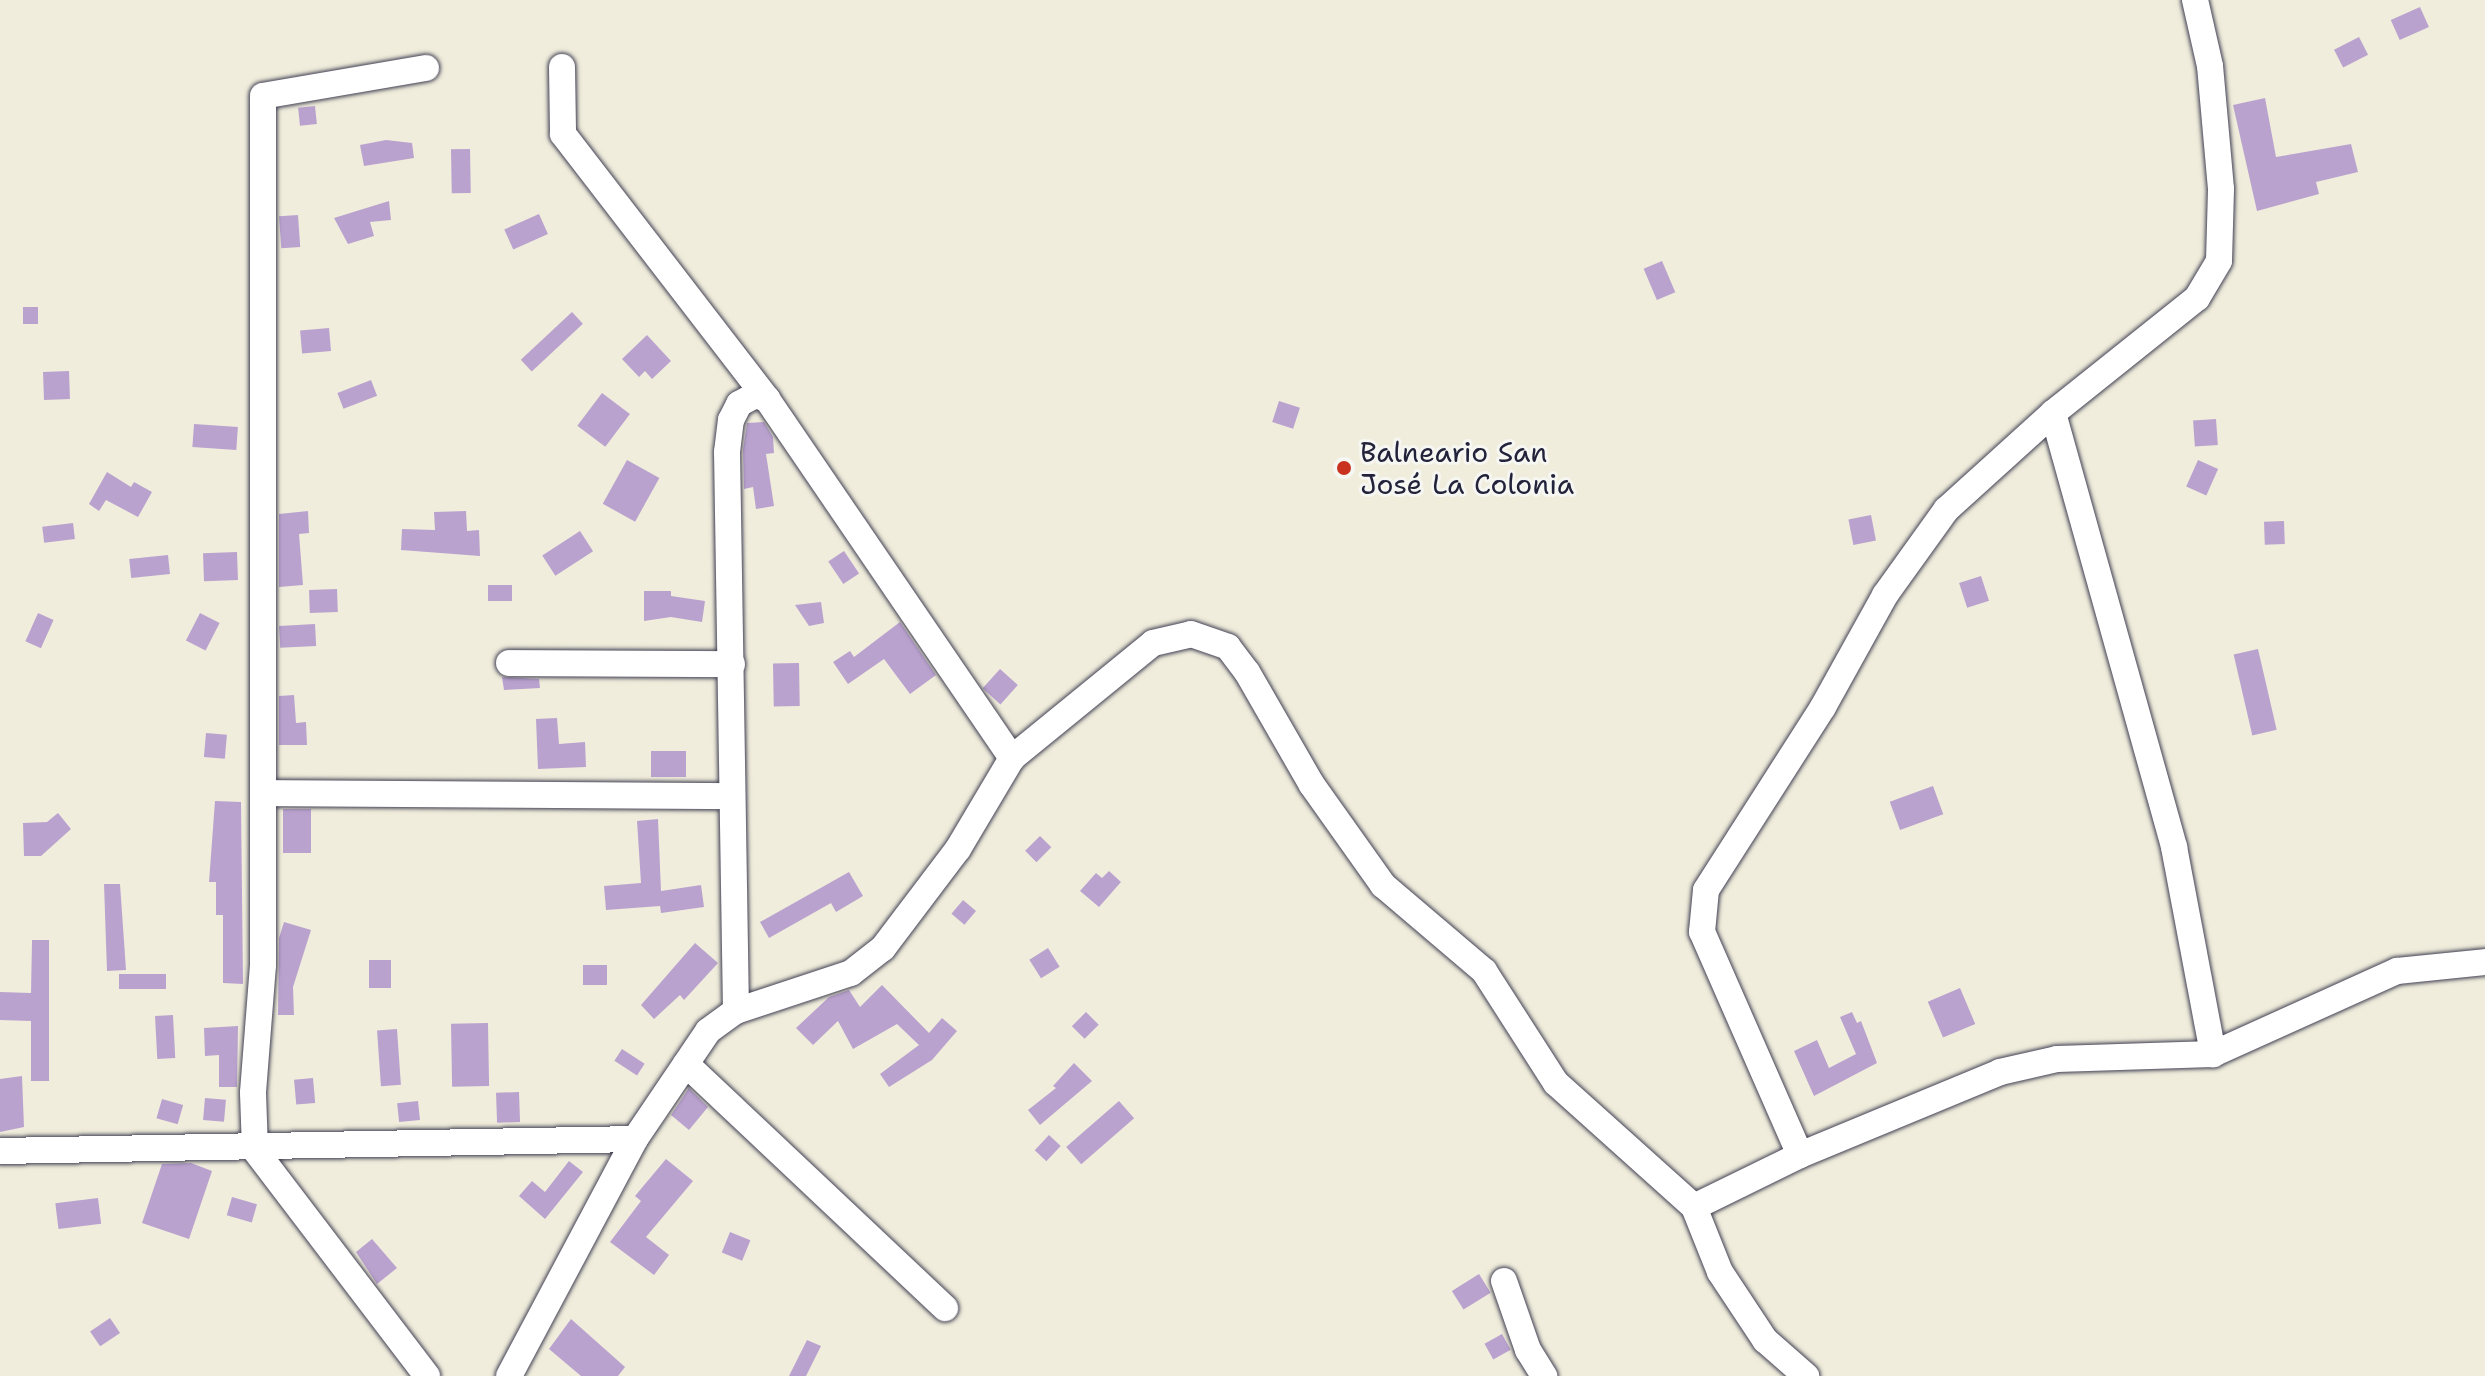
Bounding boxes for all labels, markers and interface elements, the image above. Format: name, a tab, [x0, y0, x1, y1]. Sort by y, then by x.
place label: Balneario San José La Colonia	[1360, 435, 1574, 501]
marker: Balneario San José La Colonia	[1335, 459, 1353, 477]

